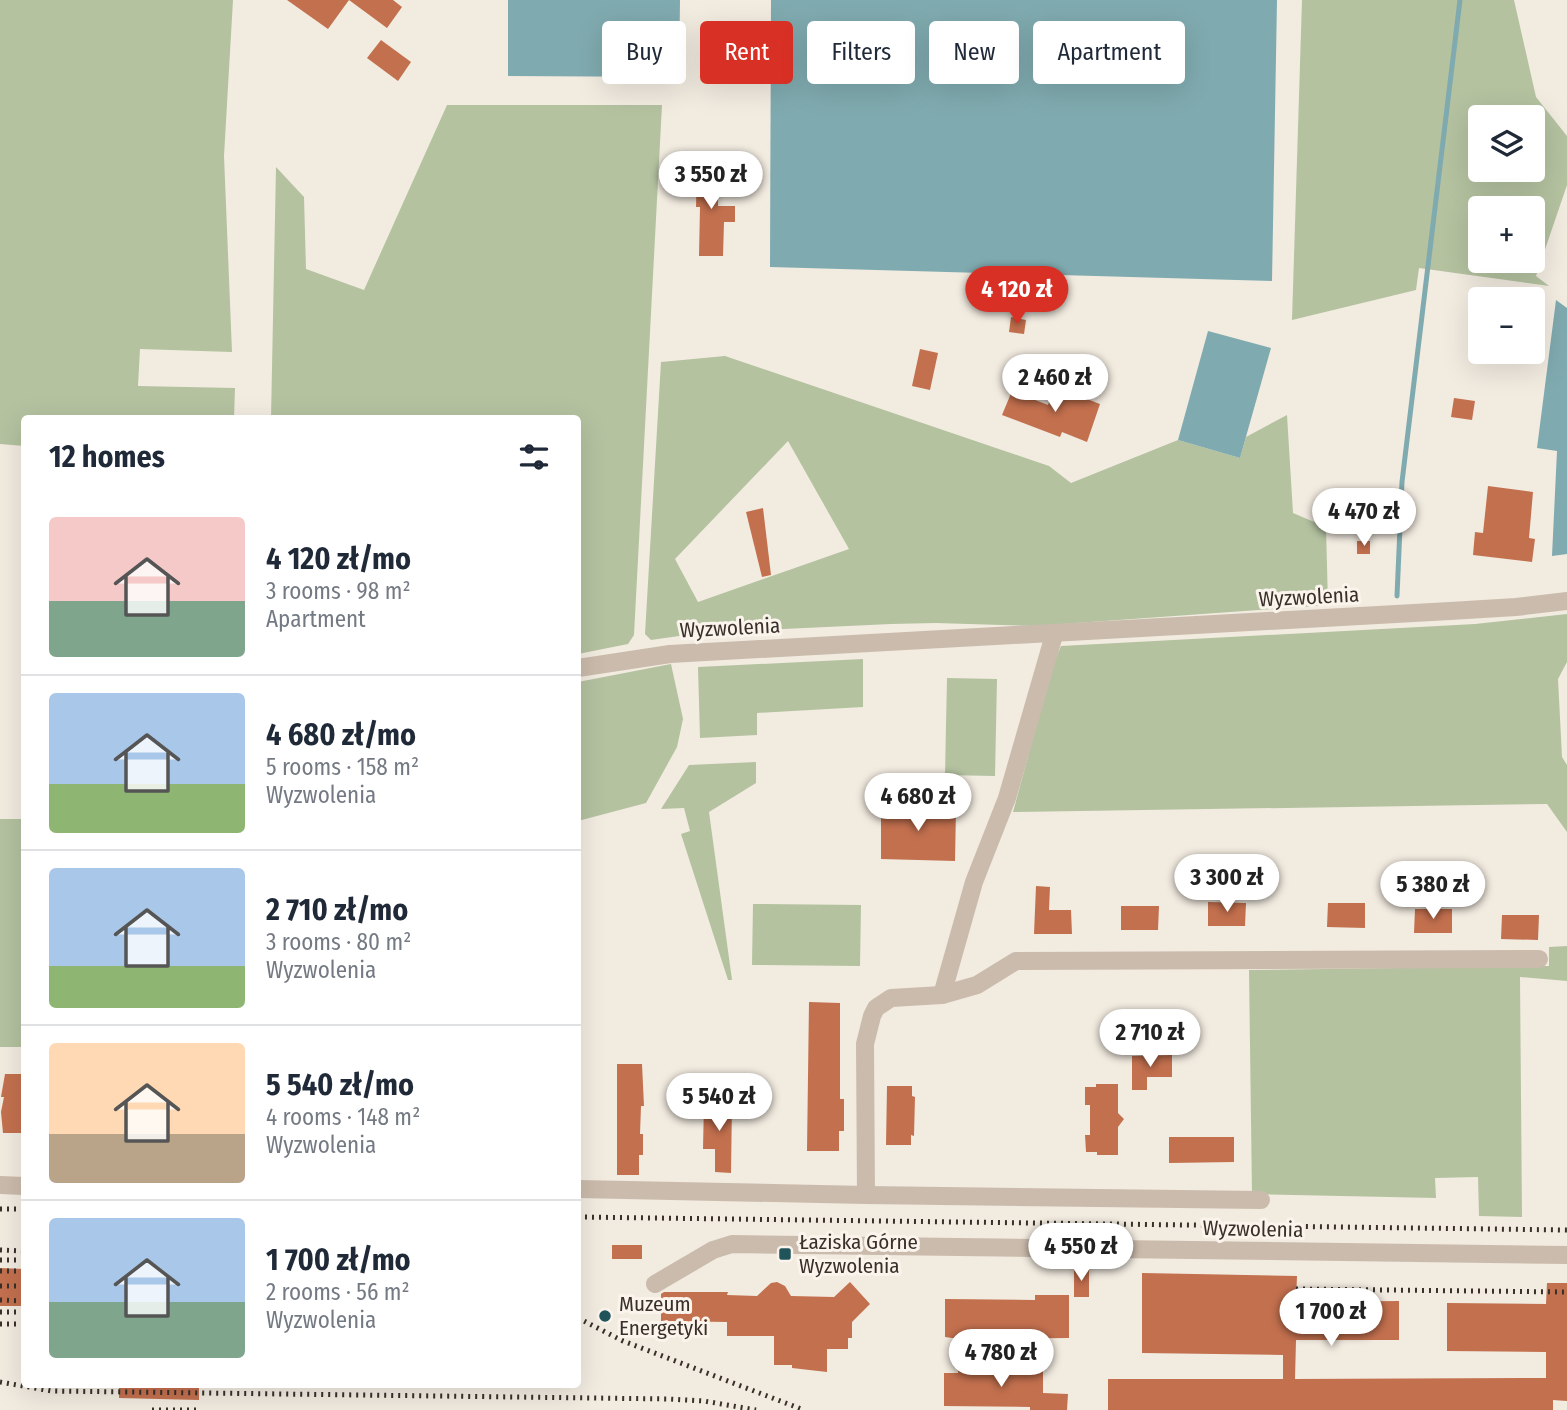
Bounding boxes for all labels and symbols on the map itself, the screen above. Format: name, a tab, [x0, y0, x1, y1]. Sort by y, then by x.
pin: 3 550 zł	[639, 152, 783, 211]
pin: 4 120 zł	[945, 266, 1089, 326]
pin: 2 460 zł	[983, 354, 1127, 414]
pin: 4 470 zł	[1292, 489, 1436, 548]
street label: Wyzwolenia	[1258, 581, 1360, 613]
street label: Wyzwolenia	[679, 612, 781, 644]
pin: 4 680 zł	[846, 774, 990, 833]
pin: 3 300 zł	[1155, 855, 1299, 914]
pin: 5 380 zł	[1361, 862, 1505, 921]
pin: 2 710 zł	[1078, 1010, 1222, 1069]
pin: 5 540 zł	[647, 1074, 791, 1133]
street label: Wyzwolenia	[1202, 1215, 1304, 1243]
pin: 4 550 zł	[1009, 1224, 1153, 1283]
place label: Łaziska Górne Wyzwolenia	[799, 1229, 918, 1279]
marker: Łaziska Górne Wyzwolenia	[777, 1246, 793, 1262]
pin: 1 700 zł	[1259, 1288, 1403, 1348]
place label: Muzeum Energetyki	[619, 1291, 708, 1341]
marker: Muzeum Energetyki	[597, 1308, 613, 1324]
pin: 4 780 zł	[929, 1330, 1073, 1389]

